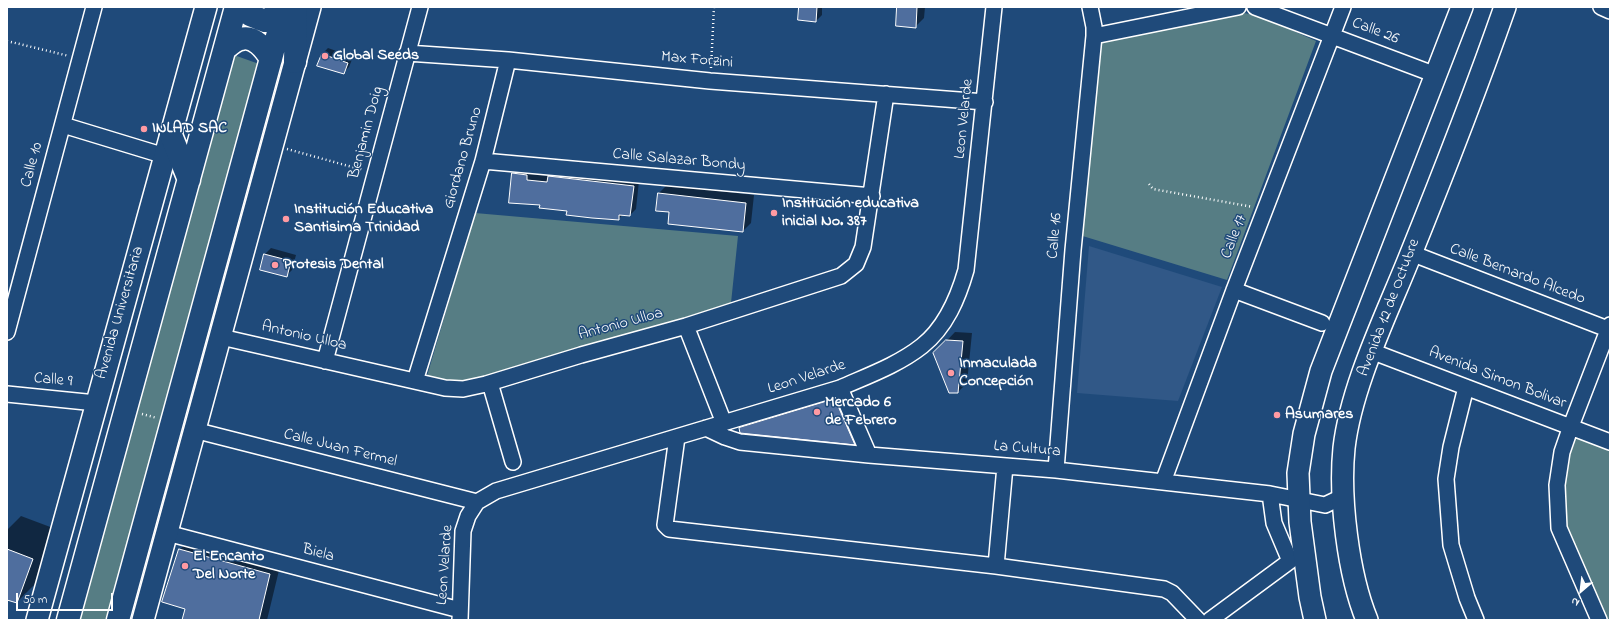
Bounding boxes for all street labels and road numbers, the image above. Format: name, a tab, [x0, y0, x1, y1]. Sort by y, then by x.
street label: Calle 26	[1349, 14, 1401, 50]
street label: Max Forzini	[660, 48, 734, 74]
street label: Leon Velarde	[951, 78, 979, 160]
street label: Benjamin Doig	[345, 85, 389, 181]
street label: Giordano Bruno	[440, 105, 488, 211]
street label: Calle 10	[18, 140, 48, 190]
street label: Calle Salazar Bondy	[612, 146, 746, 176]
street label: Calle 16	[1044, 212, 1068, 260]
street label: Calle 17	[1218, 212, 1252, 262]
street label: Avenida 12 de Octubre	[1355, 236, 1425, 380]
street label: Calle Bernardo Alcedo	[1446, 240, 1588, 310]
street label: Avenida Universitaria	[93, 244, 149, 382]
street label: Antonio Ulloa	[577, 304, 665, 346]
street label: Antonio Ulloa	[259, 318, 349, 356]
street label: Avenida Simon Bolivar	[1425, 344, 1569, 414]
street label: Leon Velarde	[766, 356, 848, 400]
street label: Calle 9	[33, 370, 73, 392]
street label: Calle Juan Fermel	[281, 426, 399, 472]
street label: La Cultura	[993, 438, 1061, 462]
street label: Leon Velarde	[434, 524, 458, 606]
street label: Biela	[300, 541, 336, 567]

